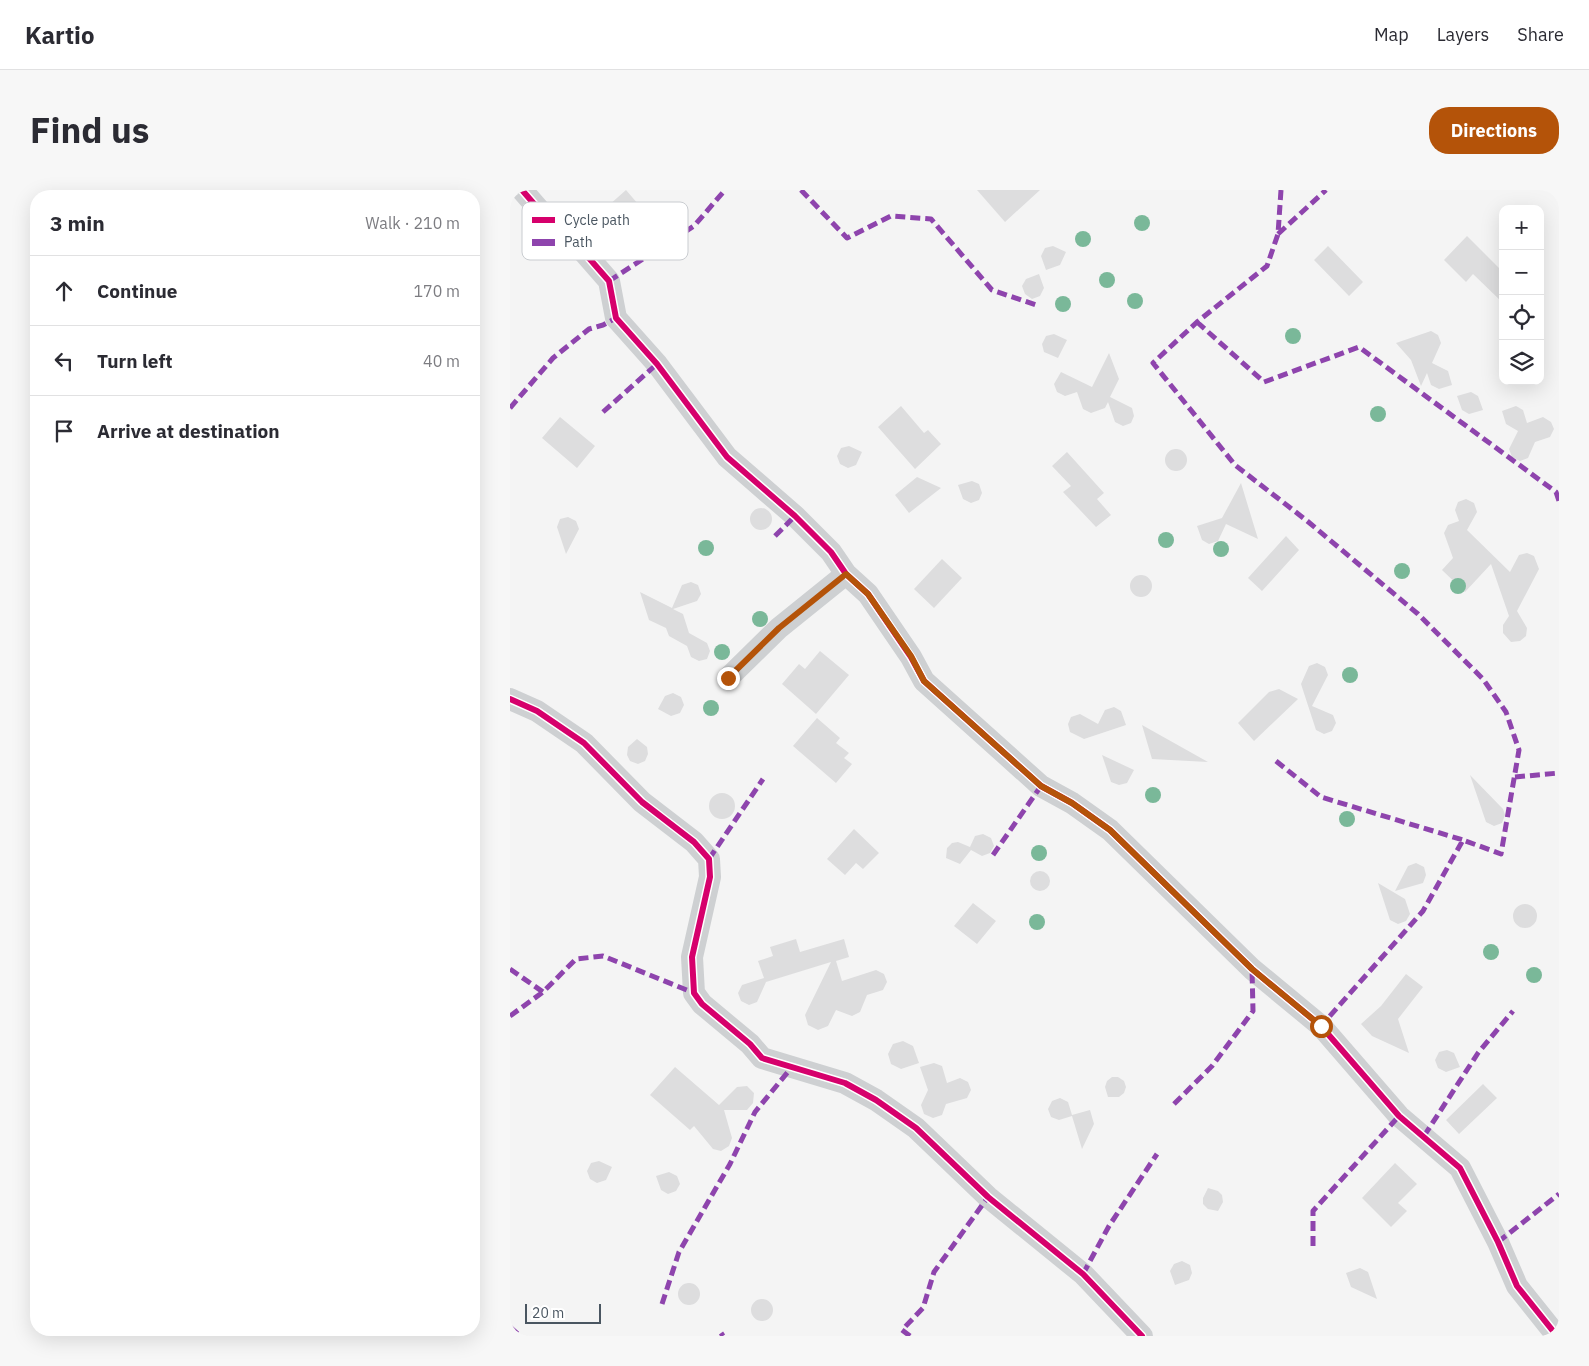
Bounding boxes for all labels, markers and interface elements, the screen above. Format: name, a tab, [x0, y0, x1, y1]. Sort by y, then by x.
text: Kartio	[25, 19, 95, 51]
text: Map	[1374, 23, 1409, 46]
text: Layers	[1437, 23, 1489, 46]
text: Share	[1517, 23, 1564, 46]
text: Find us	[30, 107, 149, 153]
button: Directions	[1429, 107, 1559, 154]
legend	[522, 202, 688, 260]
map controls	[1499, 205, 1544, 385]
button: +	[1499, 205, 1544, 250]
text: 3 min	[50, 209, 105, 237]
text: Cycle path	[564, 211, 630, 229]
text: Walk · 210 m	[365, 213, 460, 233]
text: Path	[564, 233, 593, 251]
button: −	[1499, 250, 1544, 295]
icon: ahead	[50, 277, 78, 305]
text: Continue	[97, 279, 177, 303]
text: 170 m	[413, 281, 460, 301]
button: locate	[1499, 295, 1544, 340]
button: layers	[1499, 340, 1544, 385]
icon: left	[50, 347, 78, 375]
text: Turn left	[97, 349, 173, 373]
text: 40 m	[423, 351, 460, 371]
icon: arrive	[50, 417, 78, 445]
text: Arrive at destination	[97, 419, 280, 443]
route end	[717, 667, 740, 690]
route start	[1310, 1015, 1333, 1038]
scale bar	[525, 1301, 601, 1324]
text: 20 m	[532, 1304, 564, 1322]

